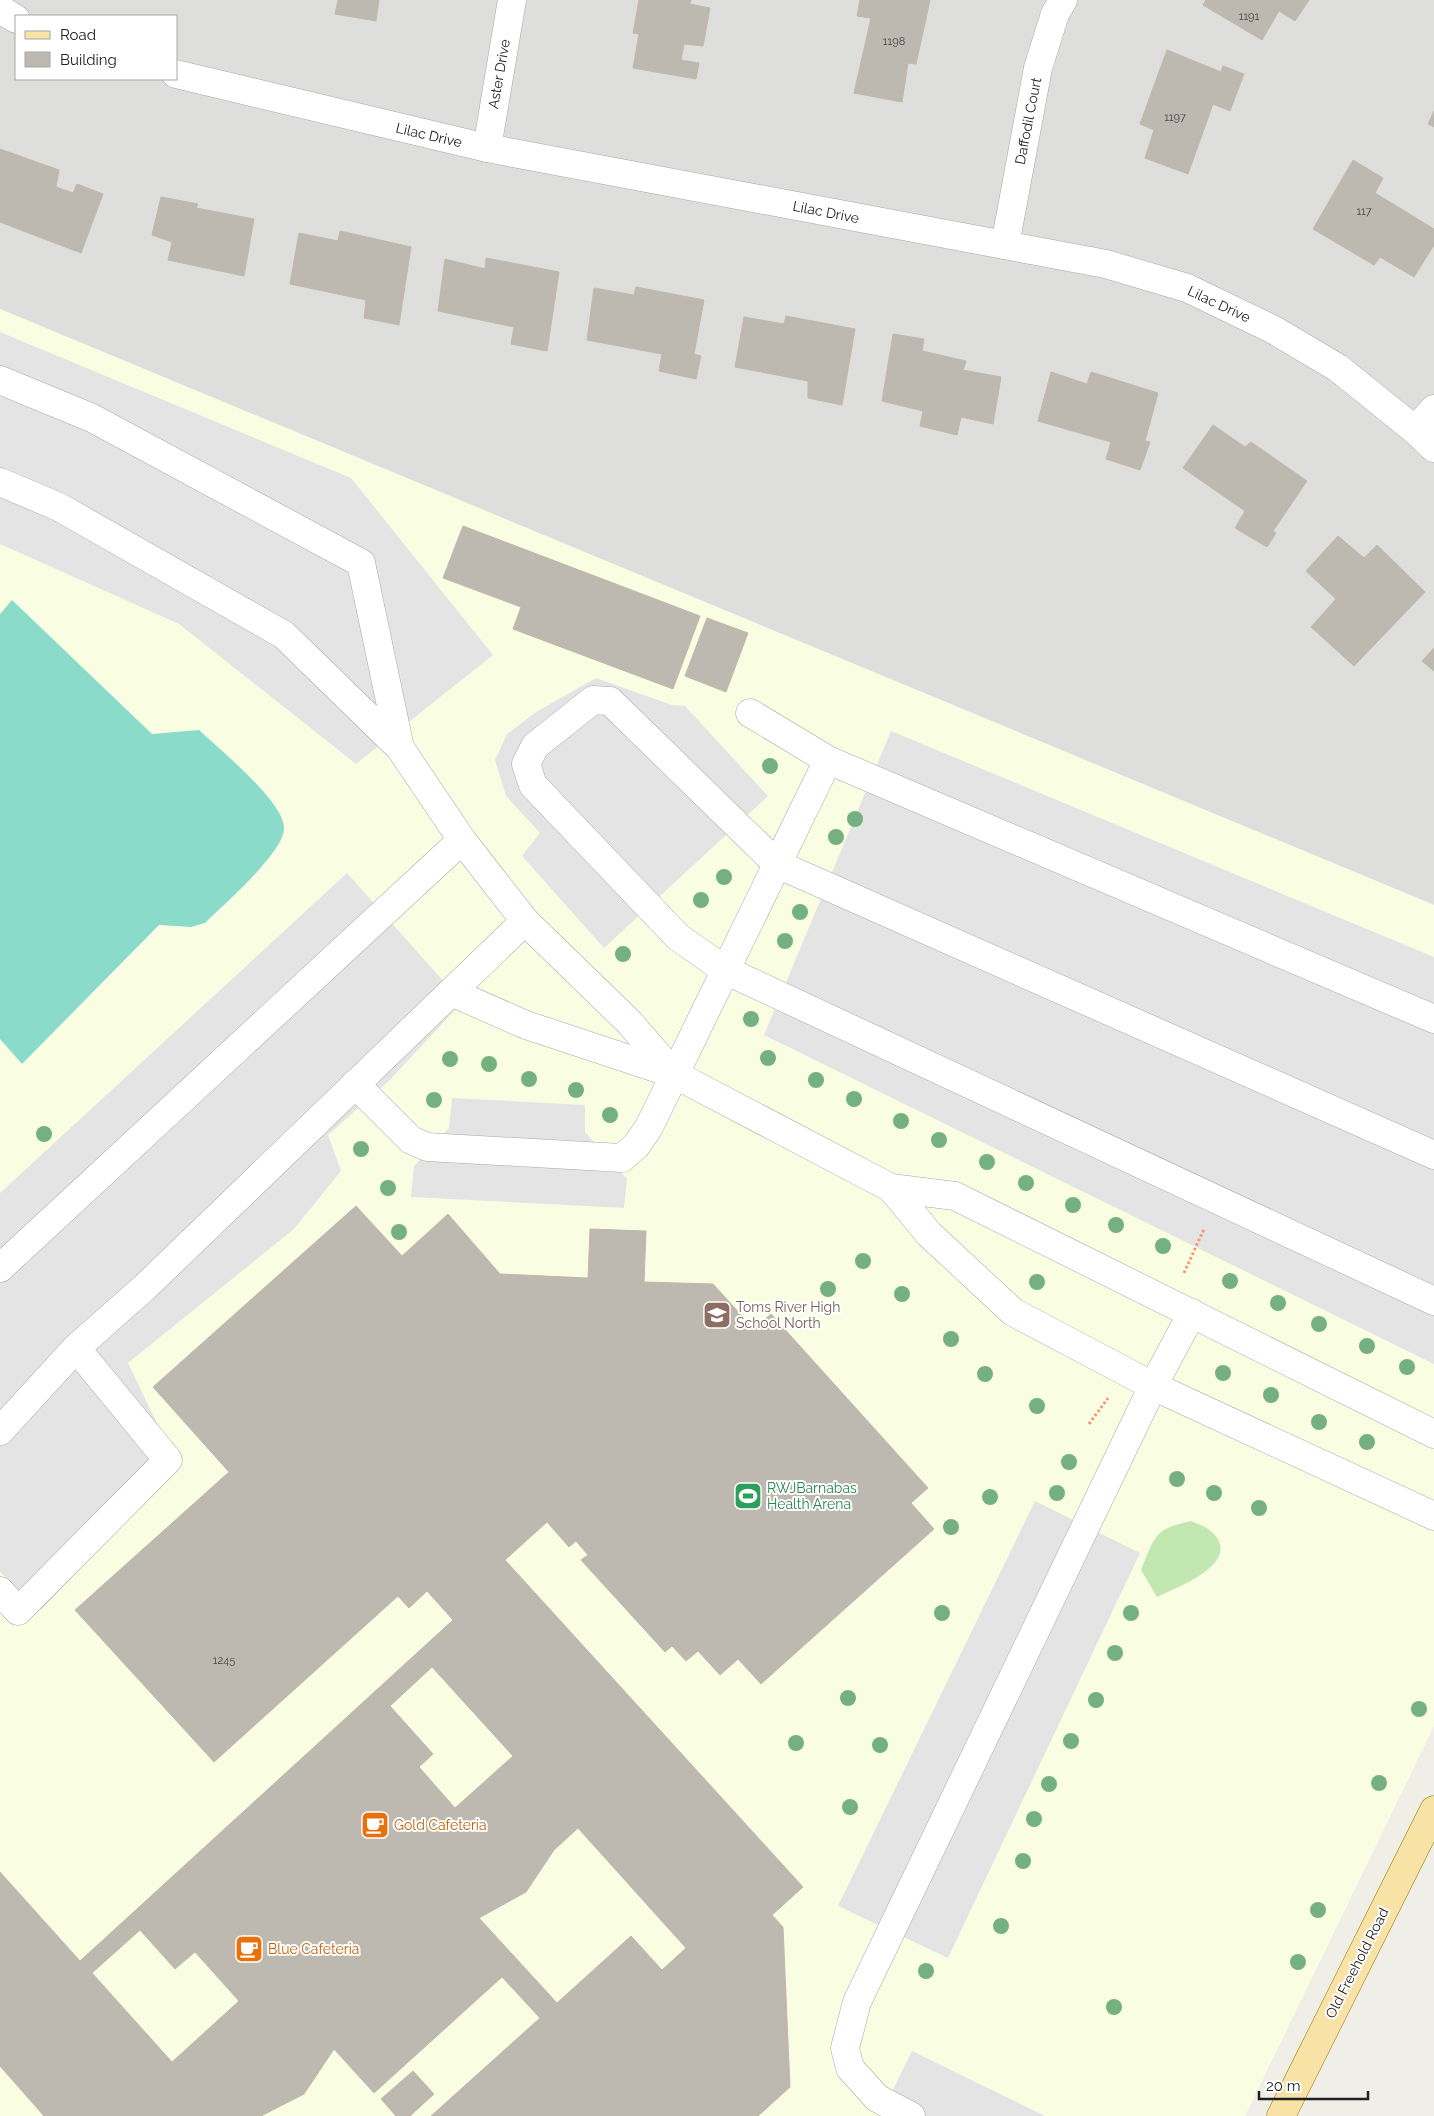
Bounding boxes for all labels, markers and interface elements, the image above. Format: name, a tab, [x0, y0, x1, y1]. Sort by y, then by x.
house number: 1191	[1239, 10, 1260, 23]
legend	[15, 15, 178, 80]
text: Road	[60, 26, 96, 44]
house number: 1198	[883, 35, 905, 48]
street label: Aster Drive	[485, 38, 513, 110]
text: Building	[60, 51, 117, 69]
street label: Daffodil Court	[1012, 76, 1044, 166]
house number: 1197	[1164, 111, 1186, 124]
street label: Lilac Drive	[394, 120, 464, 150]
street label: Lilac Drive	[791, 198, 861, 226]
house number: 117	[1356, 205, 1372, 218]
street label: Lilac Drive	[1185, 283, 1253, 325]
place label: Toms River High School North	[736, 1299, 840, 1331]
school or university icon: Toms River High School North	[702, 1300, 732, 1330]
place label: RWJBarnabas Health Arena	[767, 1480, 857, 1512]
sports icon: RWJBarnabas Health Arena	[733, 1481, 763, 1511]
house number: 1245	[213, 1654, 235, 1667]
cafe icon: Gold Cafeteria	[360, 1810, 390, 1840]
place label: Gold Cafeteria	[394, 1817, 487, 1833]
street label: Old Freehold Road	[1322, 1905, 1392, 2021]
cafe icon: Blue Cafeteria	[234, 1934, 264, 1964]
place label: Blue Cafeteria	[268, 1941, 359, 1957]
scale bar	[1259, 2068, 1368, 2100]
text: 20 m	[1266, 2077, 1301, 2095]

